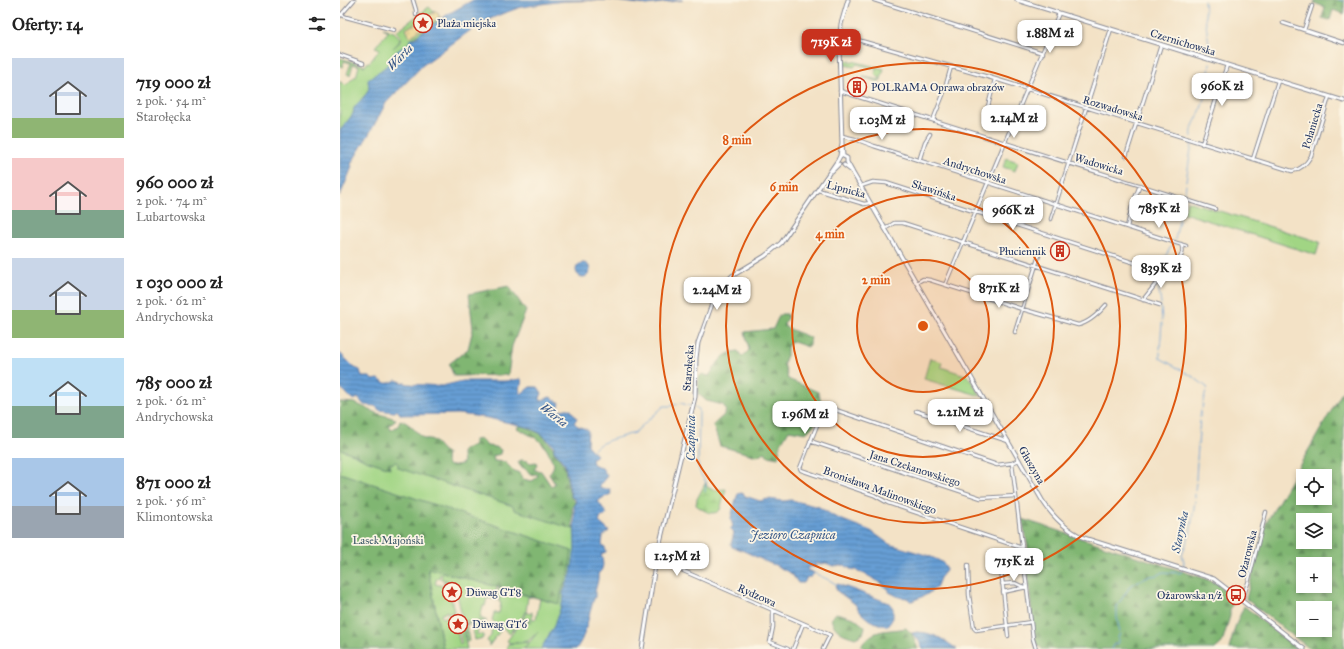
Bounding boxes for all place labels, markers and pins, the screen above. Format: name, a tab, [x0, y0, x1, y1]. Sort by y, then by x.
place icon: Plaża miejska	[412, 12, 434, 34]
place label: Plaża miejska	[437, 17, 497, 30]
pin: 1.88M zł	[1009, 20, 1091, 54]
pin: 719K zł	[794, 29, 868, 63]
pin: 960K zł	[1185, 73, 1259, 107]
building icon: POLRAMA Oprawa obrazów	[846, 76, 868, 98]
place label: POLRAMA Oprawa obrazów	[871, 81, 1005, 94]
pin: 2.14M zł	[973, 105, 1055, 139]
pin: 1.03M zł	[841, 107, 923, 141]
pin: 785K zł	[1122, 195, 1196, 229]
pin: 966K zł	[976, 197, 1050, 231]
building icon: Płuciennik	[1049, 240, 1071, 262]
place label: Płuciennik	[999, 245, 1047, 258]
pin: 839K zł	[1124, 255, 1198, 289]
pin: 871K zł	[962, 275, 1036, 309]
pin: 2.24M zł	[676, 277, 758, 311]
centre of rings	[916, 319, 930, 333]
pin: 2.21M zł	[919, 399, 1001, 433]
pin: 1.96M zł	[764, 401, 846, 435]
pin: 1.25M zł	[636, 543, 718, 577]
pin: 715K zł	[977, 548, 1051, 582]
place icon: Düwag GT8	[441, 581, 463, 603]
bus stop icon: Ożarowska n/ż	[1225, 584, 1247, 606]
place label: Düwag GT8	[466, 586, 521, 599]
place label: Ożarowska n/ż	[1157, 589, 1222, 602]
place icon: Düwag GT6	[447, 613, 469, 635]
place label: Düwag GT6	[472, 618, 527, 631]

